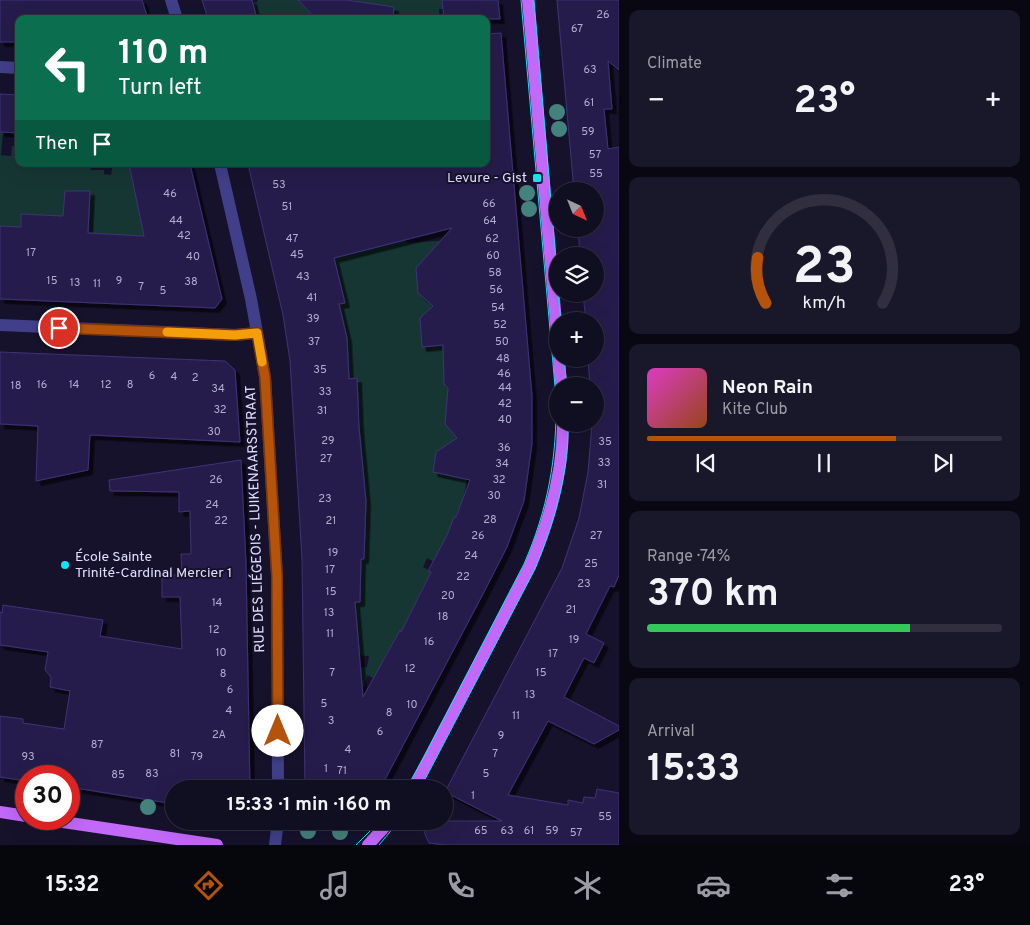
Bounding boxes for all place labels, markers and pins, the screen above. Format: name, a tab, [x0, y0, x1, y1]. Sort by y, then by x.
place label: Levure - Gist	[447, 170, 527, 187]
marker: Levure - Gist	[531, 172, 543, 184]
pin	[38, 307, 80, 349]
place label: École Sainte Trinité-Cardinal Mercier 1	[75, 548, 232, 582]
marker: École Sainte Trinité-Cardinal Mercier 1	[59, 559, 71, 571]

